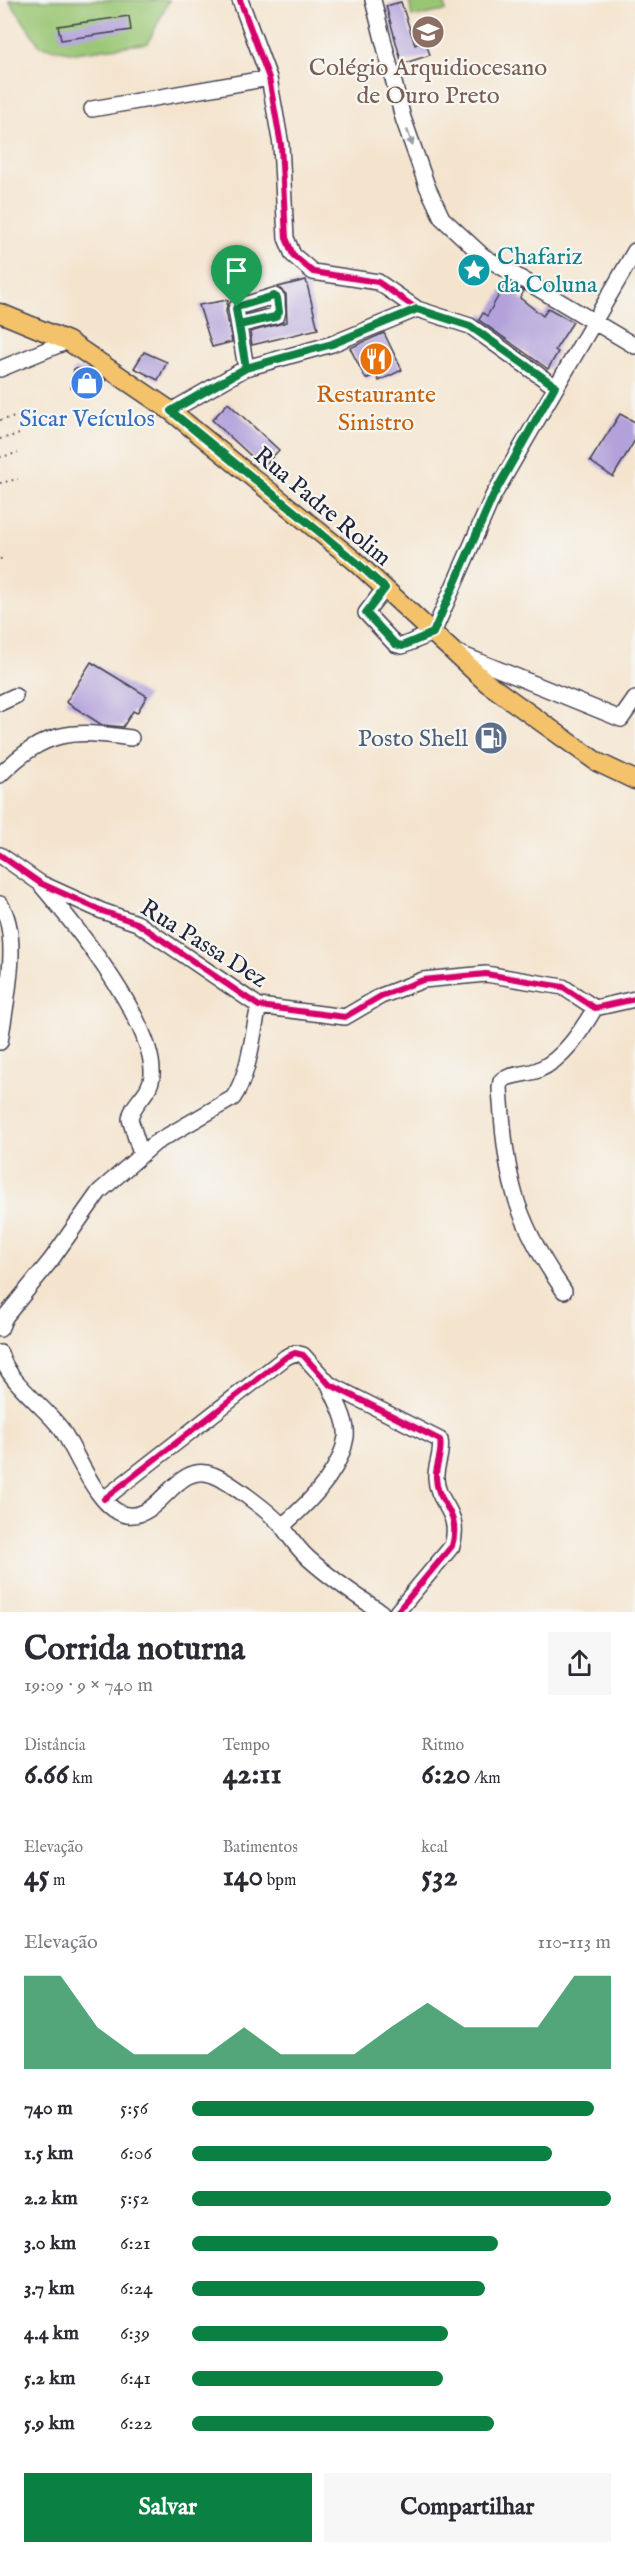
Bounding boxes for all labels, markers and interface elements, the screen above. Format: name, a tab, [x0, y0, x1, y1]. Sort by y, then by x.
school or university icon: Colégio Arquidiocesano de Ouro Preto	[410, 14, 446, 50]
place label: Colégio Arquidiocesano de Ouro Preto	[309, 53, 547, 112]
one-way arrow	[406, 129, 415, 147]
place label: Chafariz da Coluna	[497, 242, 598, 301]
pin	[211, 245, 262, 307]
place icon: Chafariz da Coluna	[456, 252, 492, 288]
icon: arrive	[220, 254, 253, 287]
restaurant icon: Restaurante Sinistro	[358, 341, 394, 377]
shop icon: Sicar Veículos	[69, 365, 105, 401]
place label: Restaurante Sinistro	[316, 380, 436, 439]
place label: Sicar Veículos	[19, 404, 155, 435]
street label: Rua Padre Rolim	[247, 440, 397, 574]
fuel station icon: Posto Shell	[473, 720, 509, 756]
place label: Posto Shell	[358, 724, 468, 755]
street label: Rua Passa Dez	[134, 893, 273, 996]
text: Corrida noturna	[24, 1629, 245, 1671]
button: share	[548, 1632, 611, 1695]
text: 19:09 · 9 × 740 m	[24, 1673, 153, 1698]
text: Distância	[24, 1736, 86, 1756]
text: Tempo	[223, 1736, 270, 1756]
text: Ritmo	[421, 1736, 464, 1756]
text: 6.66	[24, 1756, 68, 1794]
text: 42:11	[223, 1756, 282, 1794]
text: 6:20	[421, 1756, 471, 1794]
text: km	[68, 1769, 93, 1789]
text: /km	[471, 1769, 501, 1789]
text: Elevação	[24, 1838, 83, 1858]
text: Batimentos	[223, 1838, 298, 1858]
text: kcal	[421, 1838, 448, 1858]
text: 45	[24, 1858, 49, 1896]
text: 140	[223, 1858, 263, 1896]
text: 532	[421, 1858, 457, 1896]
text: m	[49, 1871, 65, 1891]
text: bpm	[263, 1871, 296, 1891]
text: Elevação	[24, 1930, 98, 1955]
text: 110–113 m	[538, 1930, 611, 1955]
text: 740 m	[24, 2096, 73, 2121]
text: 5:56	[120, 2096, 148, 2121]
text: 1.5 km	[24, 2141, 74, 2166]
text: 6:06	[120, 2141, 152, 2166]
text: 2.2 km	[24, 2186, 78, 2211]
text: 5:52	[120, 2186, 149, 2211]
text: 3.0 km	[24, 2231, 76, 2256]
text: 6:21	[120, 2231, 151, 2256]
text: 3.7 km	[24, 2276, 75, 2301]
text: 6:24	[120, 2276, 153, 2301]
text: 4.4 km	[24, 2321, 79, 2346]
text: 6:39	[120, 2321, 150, 2346]
text: 5.2 km	[24, 2366, 75, 2391]
text: 6:41	[120, 2366, 151, 2391]
text: 5.9 km	[24, 2411, 75, 2436]
text: 6:22	[120, 2411, 152, 2436]
button: Salvar	[24, 2473, 312, 2542]
button: Compartilhar	[324, 2473, 611, 2542]

